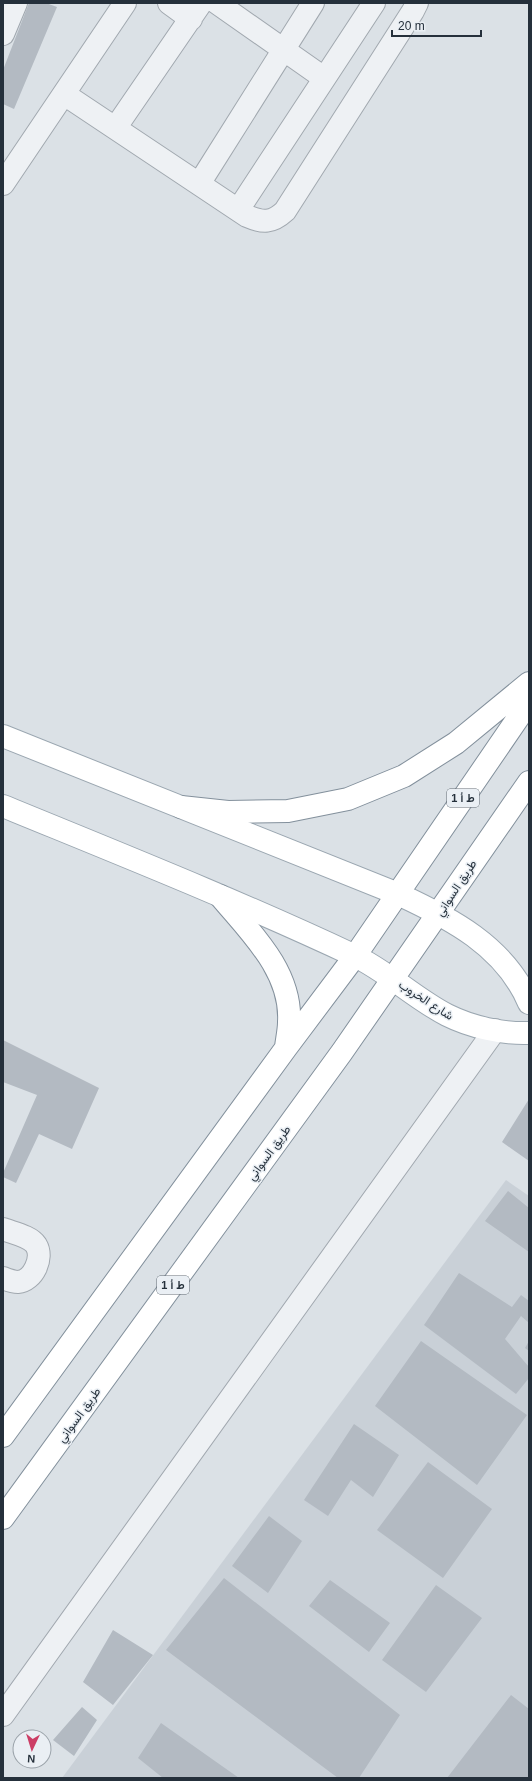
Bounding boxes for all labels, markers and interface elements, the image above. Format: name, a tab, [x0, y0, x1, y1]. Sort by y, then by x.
scale bar	[392, 12, 481, 38]
text: 20 m	[398, 19, 425, 33]
road number: ط أ 1	[447, 789, 479, 807]
street label: طريق السواني	[433, 857, 482, 920]
street label: شارع الخروب	[395, 977, 456, 1024]
street label: طريق السواني	[244, 1123, 296, 1185]
road number: ط أ 1	[157, 1276, 189, 1294]
street label: طريق السواني	[54, 1385, 106, 1447]
north arrow	[12, 1729, 52, 1769]
text: N	[27, 1753, 36, 1765]

